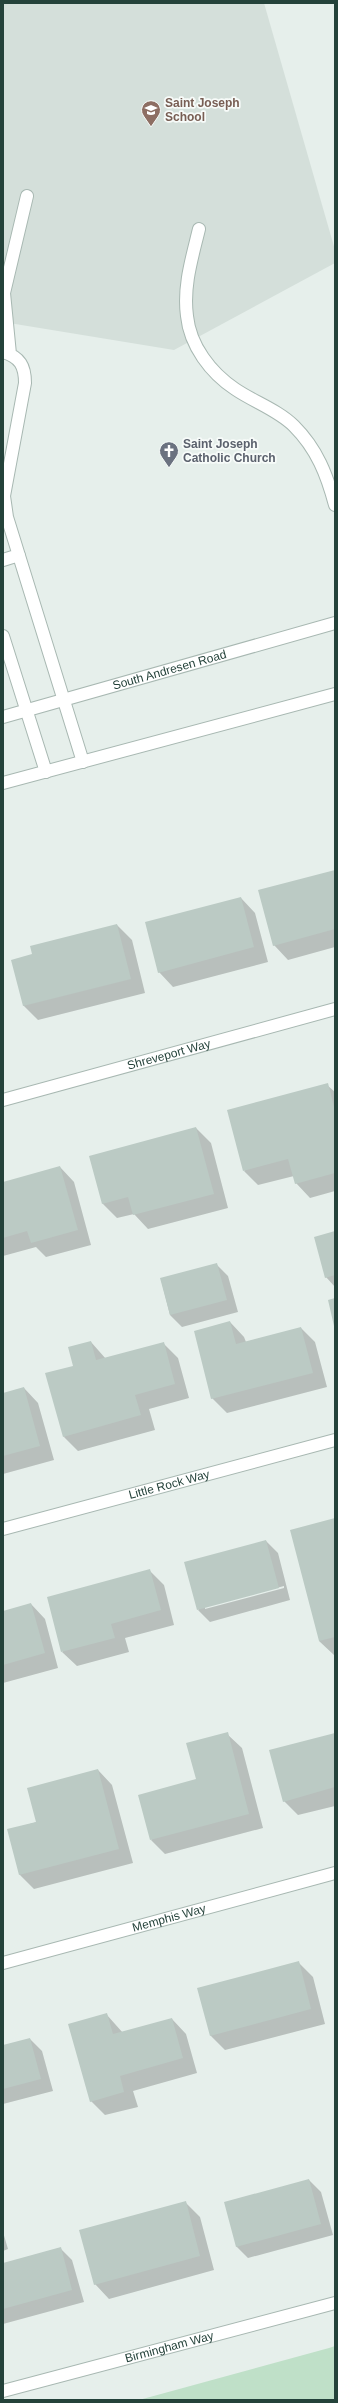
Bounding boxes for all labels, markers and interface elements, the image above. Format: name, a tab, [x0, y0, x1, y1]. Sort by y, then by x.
place label: Saint Joseph School	[165, 96, 240, 124]
school or university icon: Saint Joseph School	[140, 99, 162, 127]
place label: Saint Joseph Catholic Church	[183, 437, 276, 465]
church icon: Saint Joseph Catholic Church	[158, 440, 180, 468]
street label: South Andresen Road	[111, 647, 228, 693]
street label: Shreveport Way	[126, 1036, 212, 1073]
street label: Little Rock Way	[127, 1467, 211, 1502]
street label: Memphis Way	[131, 1901, 207, 1935]
street label: Birmingham Way	[123, 2329, 215, 2365]

